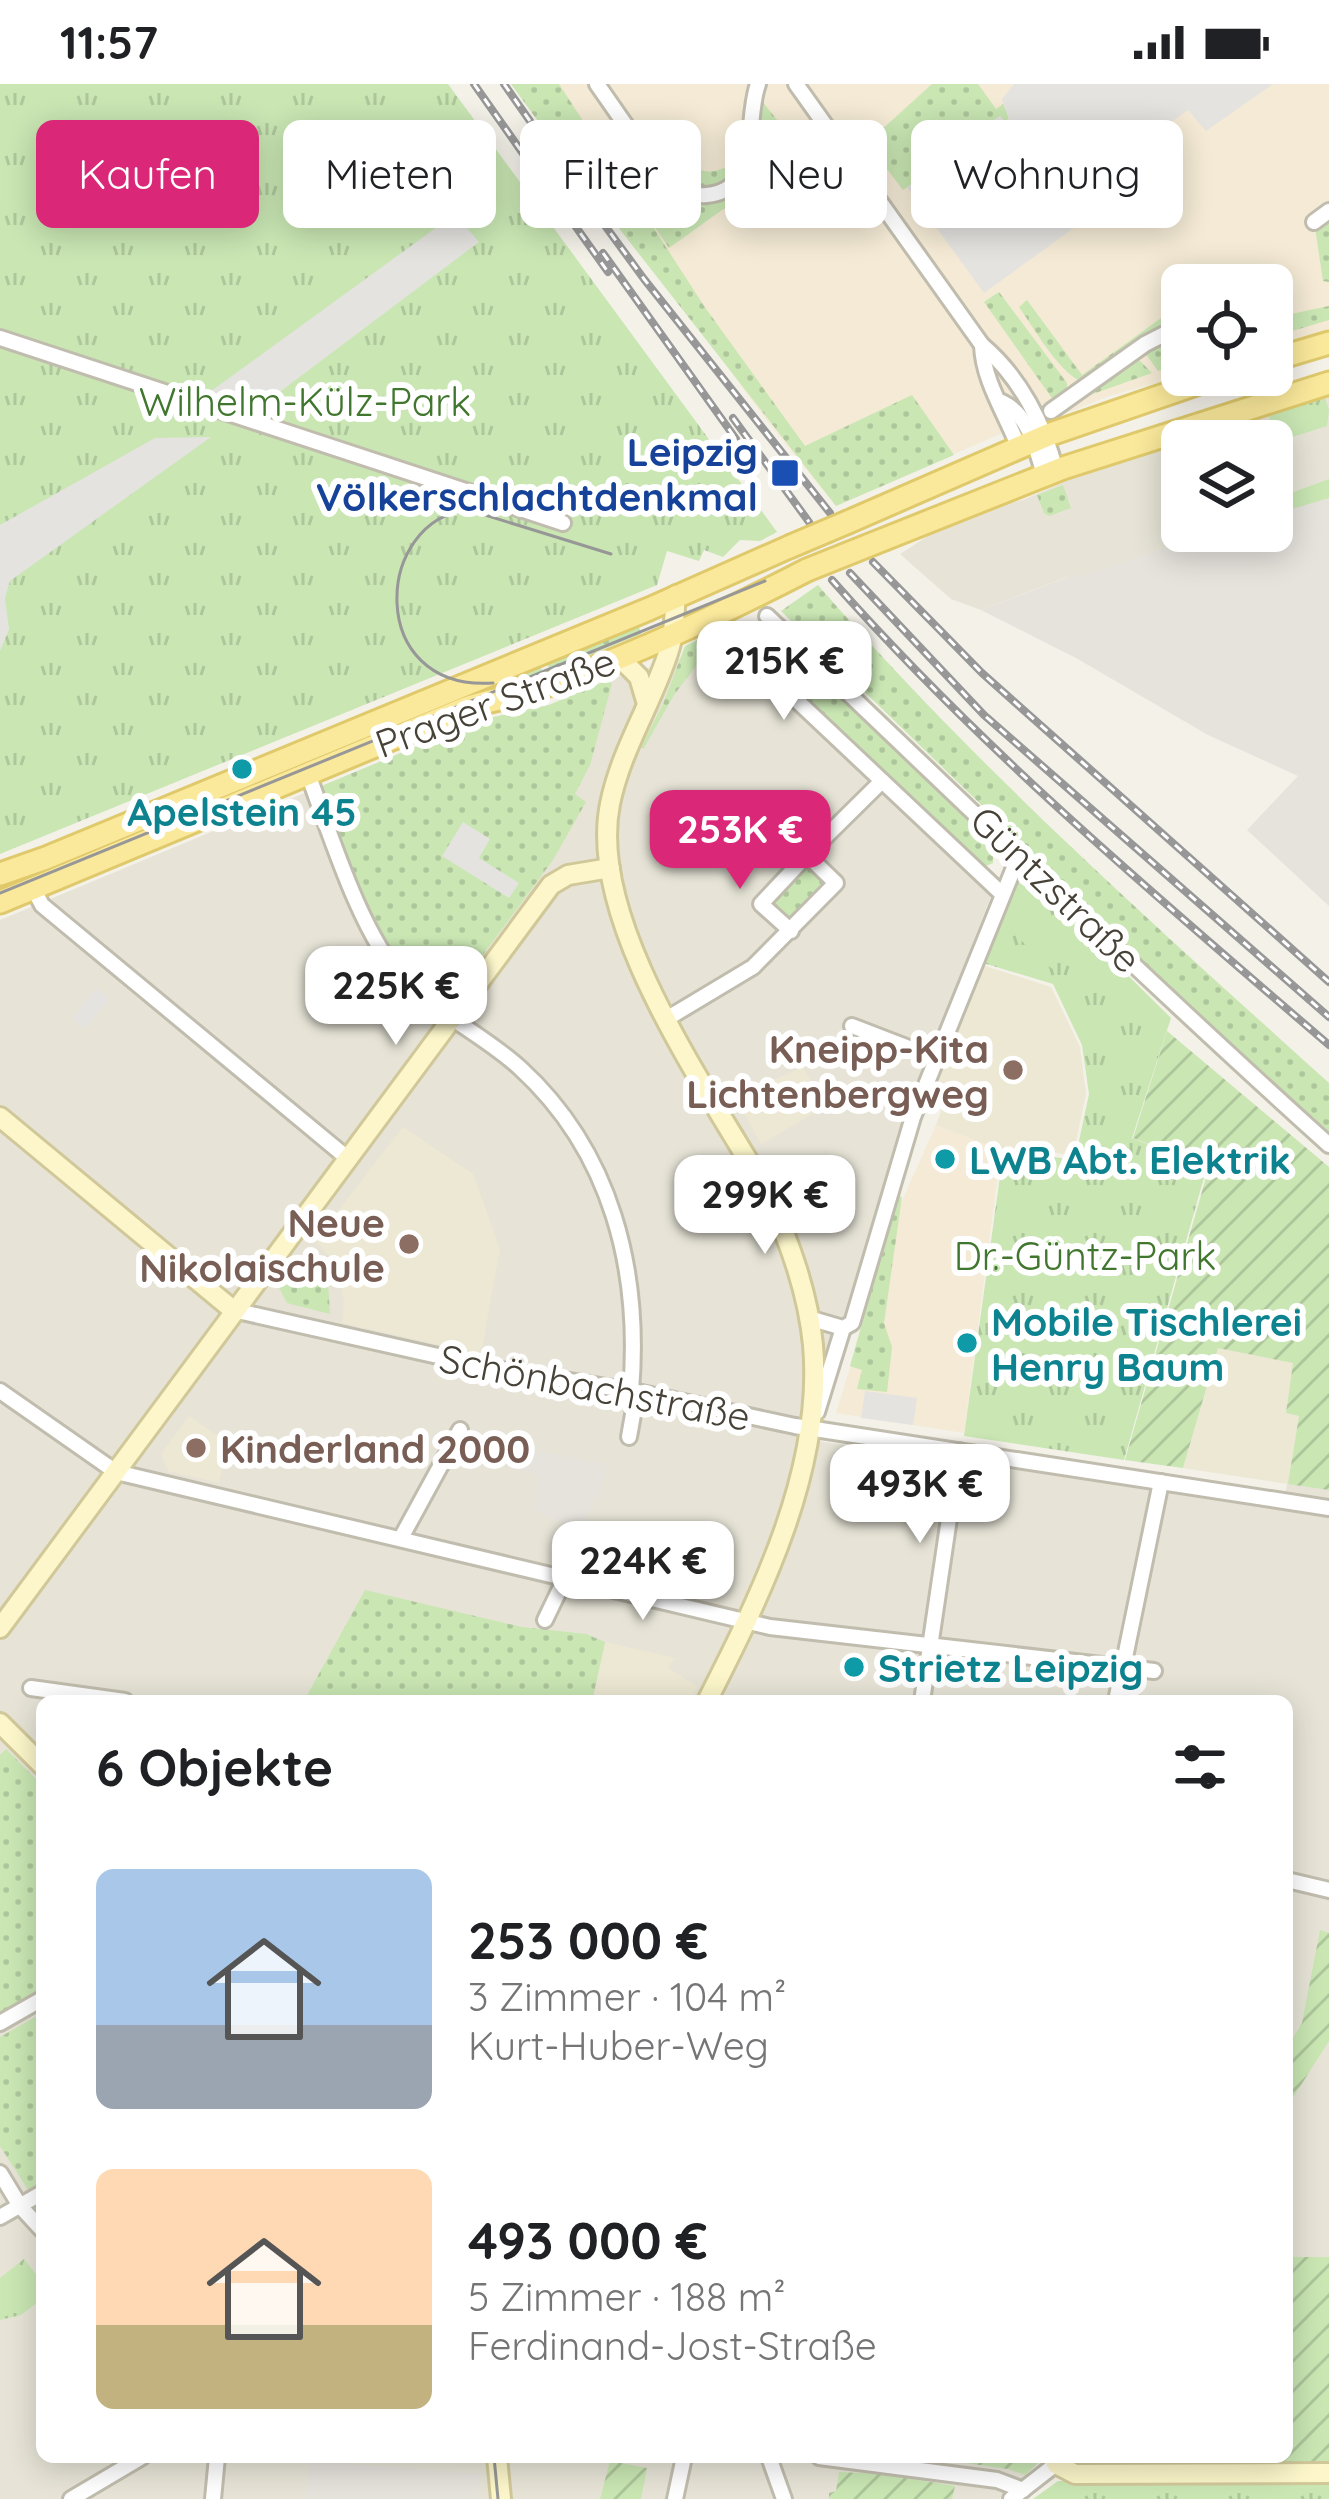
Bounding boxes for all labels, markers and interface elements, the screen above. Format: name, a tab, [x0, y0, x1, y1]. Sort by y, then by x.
text: 11:57	[60, 14, 158, 70]
chip: Kaufen	[36, 120, 259, 228]
chip: Mieten	[283, 120, 496, 228]
chip: Filter	[520, 120, 701, 228]
chip: Neu	[725, 120, 887, 228]
chip: Wohnung	[911, 120, 1183, 228]
map controls	[1161, 264, 1293, 552]
button: locate	[1161, 264, 1293, 396]
park label: Wilhelm-Külz-Park	[139, 377, 471, 426]
button: layers	[1161, 420, 1293, 552]
place label: Leipzig Völkerschlachtdenkmal	[316, 427, 758, 521]
marker: Leipzig Völkerschlachtdenkmal	[769, 457, 801, 489]
pin: 215K €	[686, 621, 882, 723]
text: 215K €	[724, 635, 844, 684]
street label: Prager Straße	[368, 636, 622, 768]
marker: Apelstein 45	[229, 756, 255, 782]
place label: Apelstein 45	[127, 787, 357, 836]
pin: 253K €	[642, 790, 838, 892]
street label: Güntzstraße	[960, 795, 1152, 983]
text: 253K €	[677, 804, 803, 853]
pin: 225K €	[298, 946, 494, 1048]
text: 225K €	[332, 960, 460, 1009]
place label: Kneipp-Kita Lichtenbergweg	[686, 1024, 989, 1118]
marker: Kneipp-Kita Lichtenbergweg	[1000, 1057, 1026, 1083]
place label: LWB Abt. Elektrik	[969, 1135, 1291, 1184]
marker: LWB Abt. Elektrik	[932, 1146, 958, 1172]
pin: 299K €	[667, 1155, 863, 1257]
text: 299K €	[701, 1169, 829, 1218]
place label: Neue Nikolaischule	[139, 1198, 385, 1292]
marker: Neue Nikolaischule	[396, 1231, 422, 1257]
park label: Dr.-Güntz-Park	[954, 1231, 1216, 1280]
place label: Mobile Tischlerei Henry Baum	[991, 1297, 1302, 1391]
marker: Mobile Tischlerei Henry Baum	[954, 1330, 980, 1356]
street label: Schönbachstraße	[436, 1333, 754, 1441]
place label: Kinderland 2000	[220, 1424, 530, 1473]
marker: Kinderland 2000	[183, 1435, 209, 1461]
pin: 493K €	[822, 1444, 1018, 1546]
text: 493K €	[857, 1458, 983, 1507]
pin: 224K €	[545, 1521, 741, 1623]
text: 224K €	[579, 1535, 707, 1584]
place label: Strietz Leipzig	[878, 1643, 1143, 1692]
marker: Strietz Leipzig	[841, 1654, 867, 1680]
icon: filters	[1167, 1734, 1233, 1800]
text: 6 Objekte	[96, 1735, 333, 1799]
text: 253 000 €	[468, 1908, 708, 1972]
icon: home	[192, 1917, 336, 2061]
text: 3 Zimmer · 104 m²	[468, 1972, 786, 2021]
text: Kurt-Huber-Weg	[468, 2021, 769, 2070]
text: 493 000 €	[468, 2208, 708, 2272]
icon: home	[192, 2217, 336, 2361]
text: 5 Zimmer · 188 m²	[468, 2272, 786, 2321]
text: Ferdinand-Jost-Straße	[468, 2321, 877, 2370]

